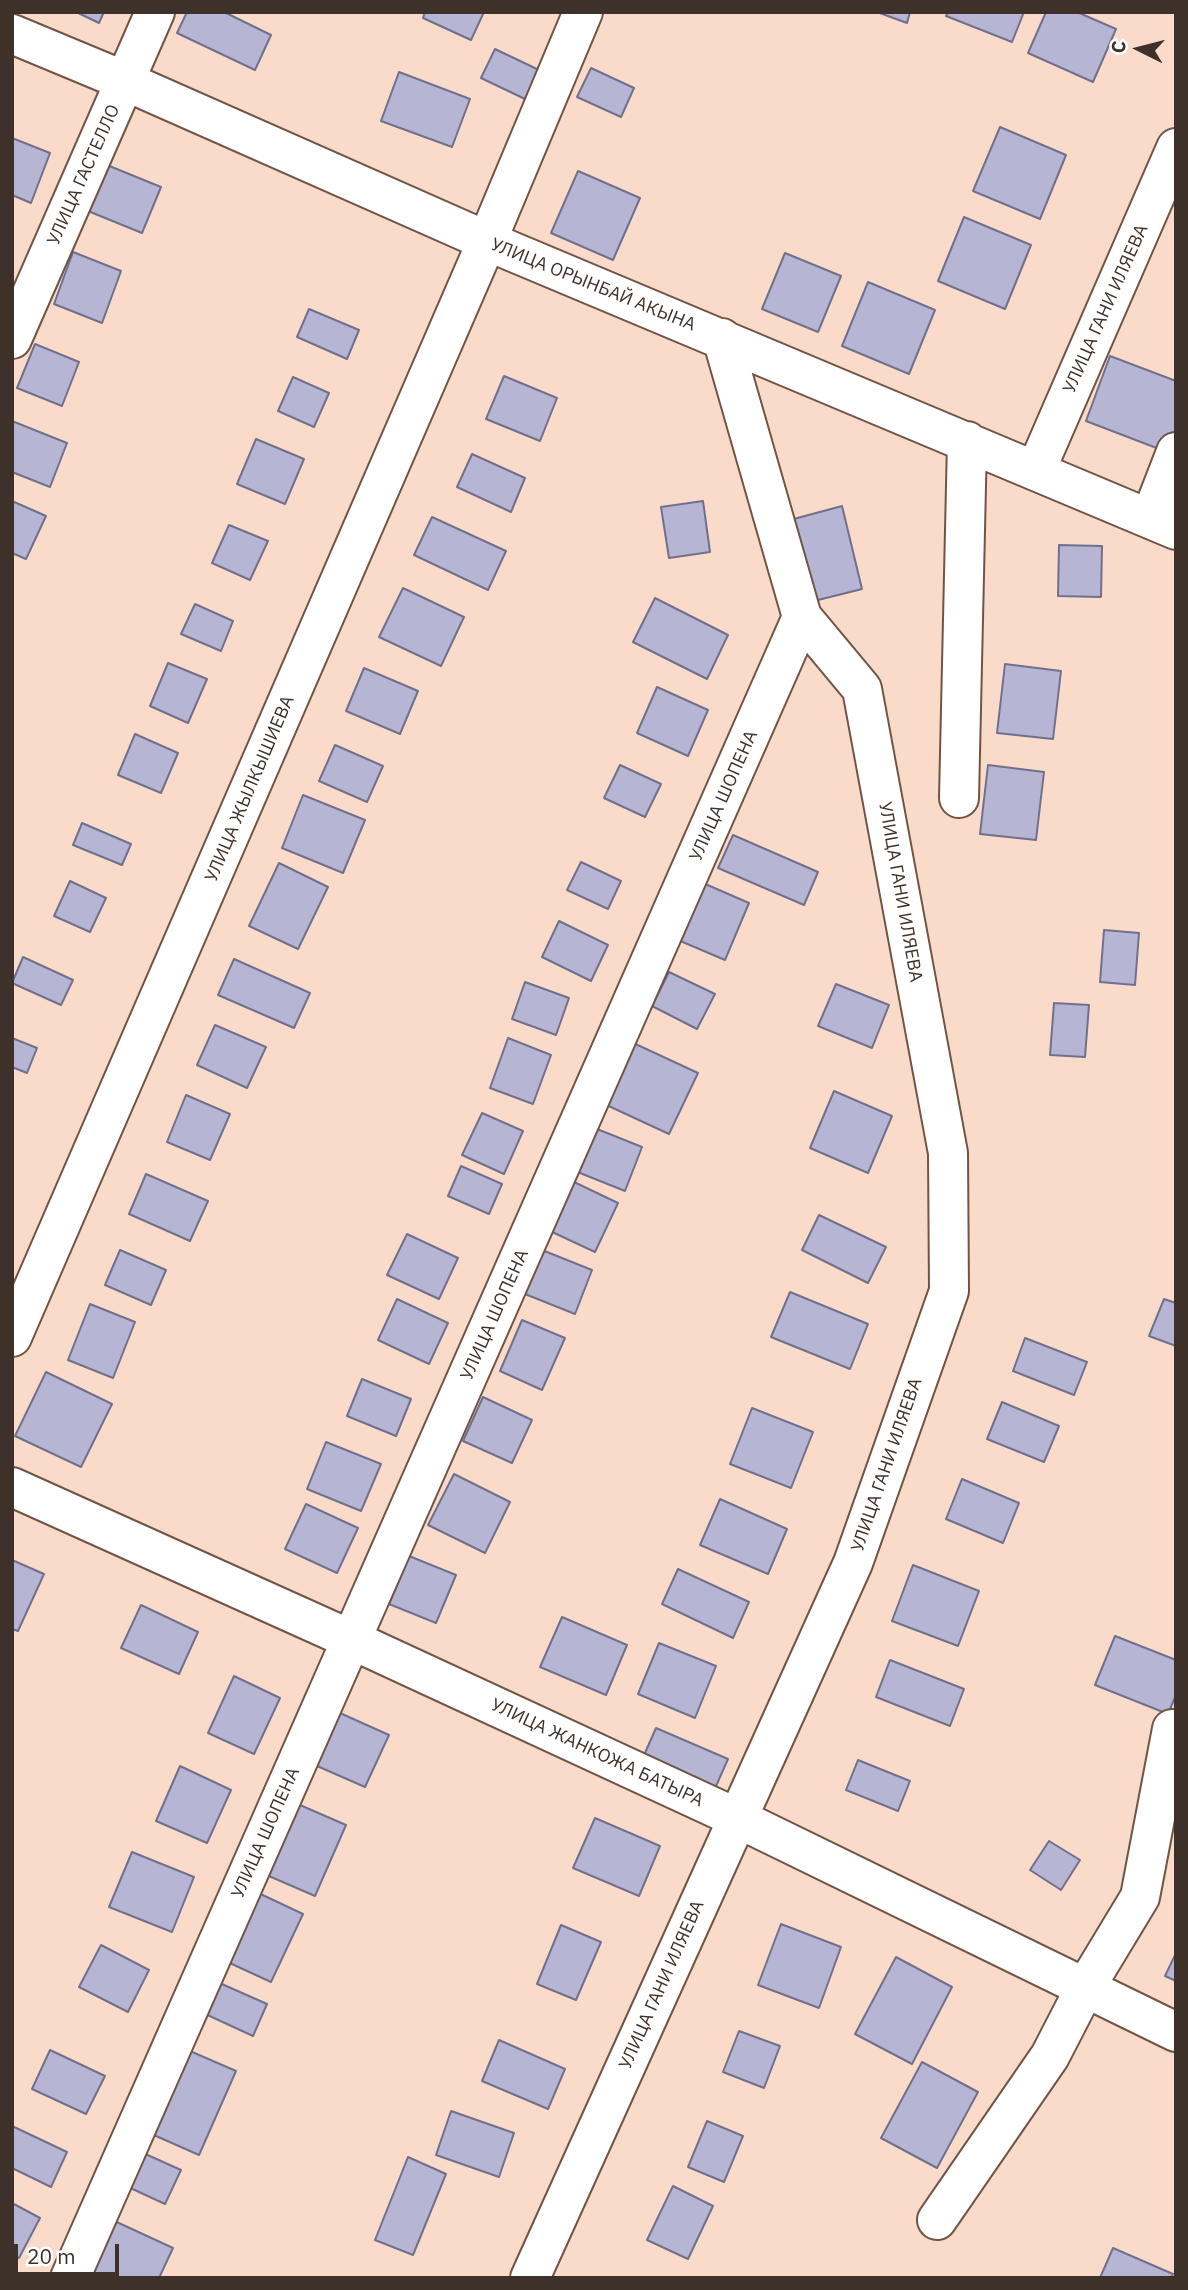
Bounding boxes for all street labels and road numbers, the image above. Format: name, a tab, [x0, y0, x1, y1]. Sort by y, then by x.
street label: УЛИЦА ГАСТЕЛЛО	[43, 101, 125, 249]
street label: УЛИЦА ГАНИ ИЛЯЕВА	[1059, 221, 1153, 397]
street label: УЛИЦА ОРЫНБАЙ АКЫНА	[487, 234, 699, 336]
street label: УЛИЦА ЖЫЛКЫШИЕВА	[201, 692, 299, 886]
street label: УЛИЦА ШОПЕНА	[685, 727, 763, 865]
street label: УЛИЦА ГАНИ ИЛЯЕВА	[874, 800, 926, 984]
street label: УЛИЦА ШОПЕНА	[456, 1246, 534, 1384]
street label: УЛИЦА ГАНИ ИЛЯЕВА	[847, 1375, 927, 1555]
street label: УЛИЦА ЖАНКОЖА БАТЫРА	[487, 1694, 707, 1812]
street label: УЛИЦА ШОПЕНА	[227, 1764, 305, 1902]
street label: УЛИЦА ГАНИ ИЛЯЕВА	[615, 1897, 709, 2073]

